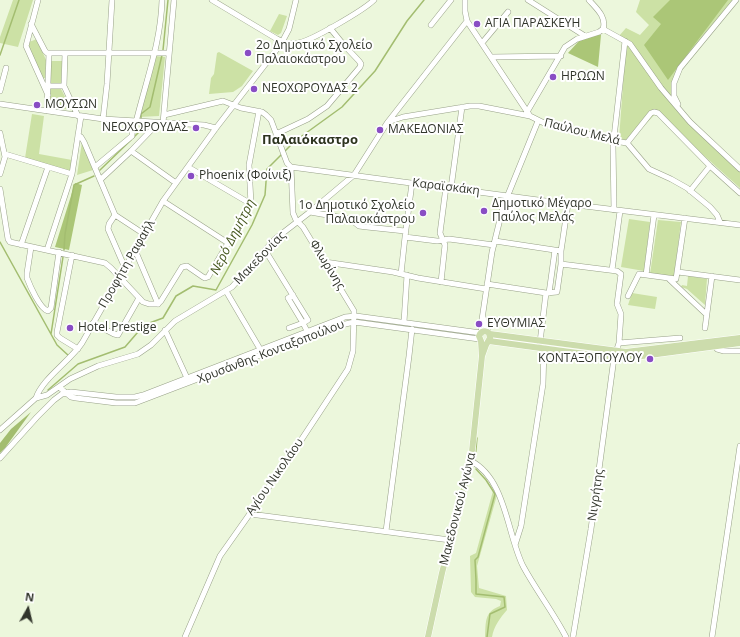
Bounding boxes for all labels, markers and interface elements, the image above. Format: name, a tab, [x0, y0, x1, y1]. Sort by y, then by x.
place label: ΑΓΙΑ ΠΑΡΑΣΚΕΥΗ	[485, 17, 580, 31]
marker: ΑΓΙΑ ΠΑΡΑΣΚΕΥΗ	[472, 19, 482, 29]
place label: 2ο Δημοτικό Σχολείο Παλαιοκάστρου	[256, 39, 373, 67]
marker: 2ο Δημοτικό Σχολείο Παλαιοκάστρου	[243, 48, 253, 58]
place label: ΗΡΩΩΝ	[561, 70, 605, 84]
marker: ΗΡΩΩΝ	[548, 72, 558, 82]
place label: ΝΕΟΧΩΡΟΥΔΑΣ 2	[262, 82, 358, 96]
marker: ΝΕΟΧΩΡΟΥΔΑΣ 2	[249, 84, 259, 94]
place label: ΜΟΥΣΩΝ	[45, 98, 97, 112]
marker: ΜΟΥΣΩΝ	[32, 100, 42, 110]
street label: Παύλου Μελά	[543, 116, 621, 148]
place label: ΝΕΟΧΩΡΟΥΔΑΣ	[102, 121, 188, 135]
marker: ΝΕΟΧΩΡΟΥΔΑΣ	[191, 123, 201, 133]
place label: ΜΑΚΕΔΟΝΙΑΣ	[388, 123, 463, 137]
marker: ΜΑΚΕΔΟΝΙΑΣ	[375, 125, 385, 135]
district label: Παλαιόκαστρο	[262, 132, 358, 148]
place label: Phoenix (Φοίνιξ)	[199, 169, 292, 183]
marker: Phoenix (Φοίνιξ)	[186, 171, 196, 181]
street label: Καραϊσκάκη	[411, 176, 481, 198]
water label: Νερό Δημήτρη	[207, 196, 259, 278]
place label: Δημοτικό Μέγαρο Παύλος Μελάς	[492, 197, 592, 225]
place label: 1ο Δημοτικό Σχολείο Παλαιοκάστρου	[298, 199, 415, 227]
marker: Δημοτικό Μέγαρο Παύλος Μελάς	[479, 206, 489, 216]
marker: 1ο Δημοτικό Σχολείο Παλαιοκάστρου	[418, 208, 428, 218]
street label: Προφήτη Ραφαήλ	[96, 217, 158, 311]
street label: Μακεδονίας	[231, 228, 289, 288]
street label: Φλωρίνης	[306, 237, 348, 293]
street label: Χρυσάνθης Κονταξοπούλου	[195, 317, 347, 387]
place label: ΕΥΘΥΜΙΑΣ	[487, 317, 545, 331]
marker: ΕΥΘΥΜΙΑΣ	[474, 319, 484, 329]
place label: Hotel Prestige	[78, 321, 156, 335]
marker: Hotel Prestige	[65, 323, 75, 333]
place label: ΚΟΝΤΑΞΟΠΟΥΛΟΥ	[538, 352, 642, 366]
marker: ΚΟΝΤΑΞΟΠΟΥΛΟΥ	[645, 354, 655, 364]
street label: Αγίου Νικολάου	[243, 436, 307, 518]
street label: Μακεδονικού Αγώνα	[437, 451, 479, 567]
street label: Νιγρήτης	[585, 468, 607, 522]
north arrow	[8, 589, 48, 629]
text: N	[24, 589, 35, 605]

